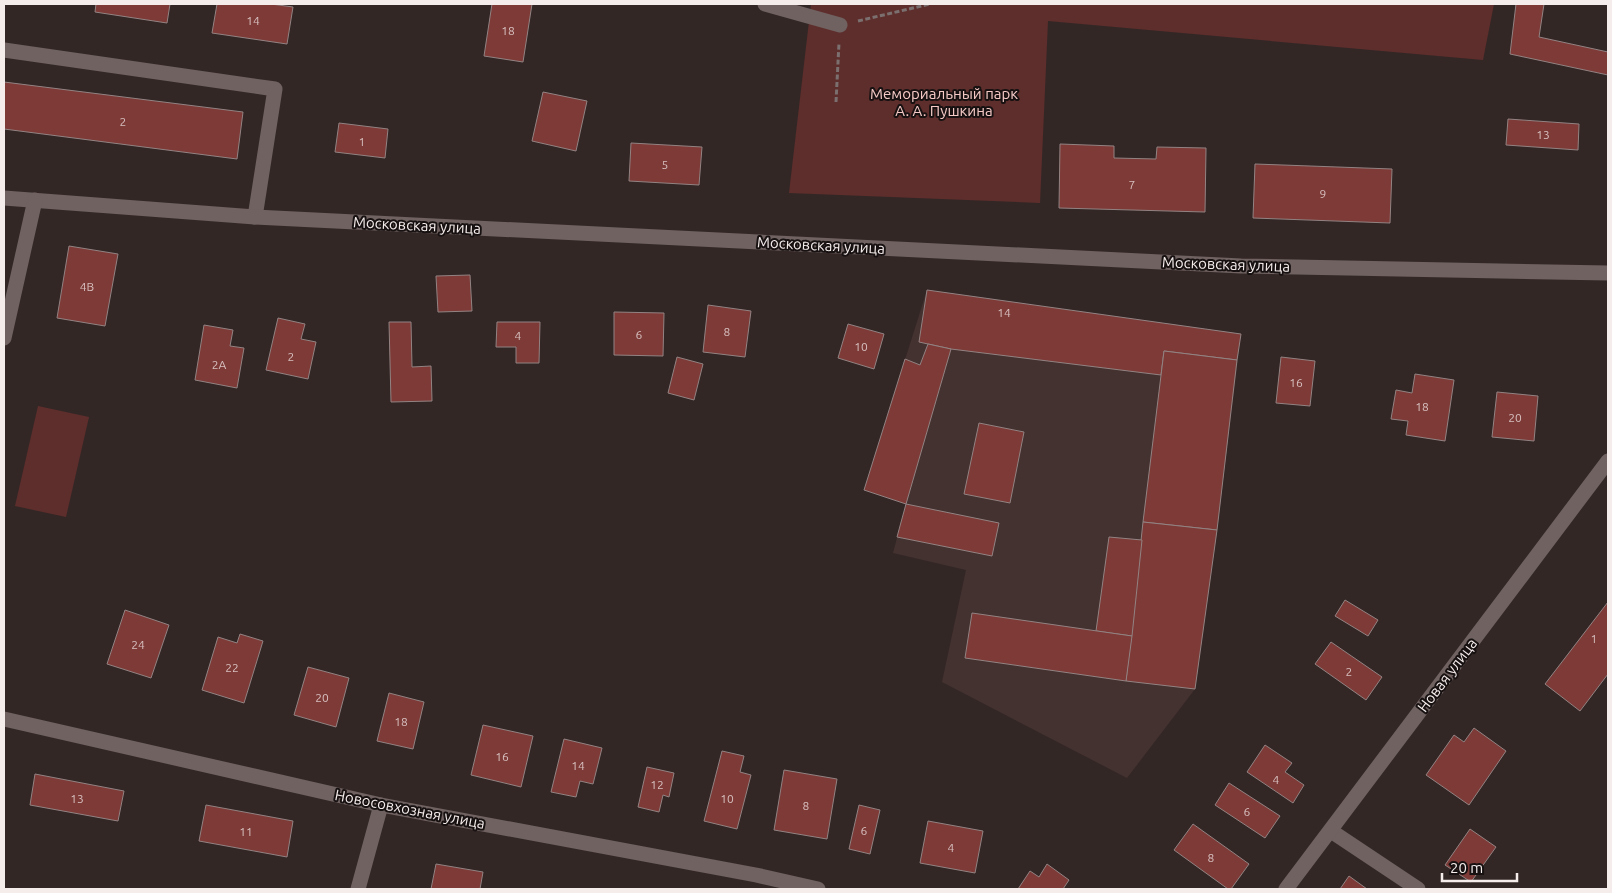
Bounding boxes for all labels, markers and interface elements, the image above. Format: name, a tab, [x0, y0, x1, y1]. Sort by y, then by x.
house number: 14	[246, 14, 260, 27]
house number: 18	[501, 24, 515, 37]
park label: Мемориальный парк А. А. Пушкина	[870, 85, 1018, 119]
house number: 2	[120, 115, 126, 128]
house number: 13	[1536, 128, 1550, 141]
house number: 1	[359, 135, 365, 148]
house number: 5	[662, 158, 668, 171]
house number: 7	[1129, 178, 1135, 191]
house number: 9	[1320, 187, 1326, 200]
street label: Московская улица	[353, 213, 481, 237]
street label: Московская улица	[757, 233, 885, 257]
street label: Московская улица	[1162, 253, 1290, 275]
house number: 4В	[80, 280, 94, 293]
house number: 14	[997, 306, 1011, 319]
house number: 8	[724, 325, 731, 338]
house number: 6	[636, 328, 643, 341]
house number: 4	[515, 329, 522, 342]
house number: 10	[854, 340, 868, 353]
house number: 2	[288, 350, 294, 363]
house number: 2А	[212, 358, 226, 371]
house number: 16	[1289, 376, 1303, 389]
house number: 18	[1415, 400, 1429, 413]
house number: 20	[1508, 411, 1522, 424]
house number: 1	[1591, 632, 1597, 645]
street label: Новая улица	[1414, 635, 1480, 715]
house number: 24	[131, 638, 145, 651]
house number: 22	[225, 661, 239, 674]
house number: 2	[1346, 665, 1352, 678]
house number: 20	[315, 691, 329, 704]
house number: 18	[394, 715, 408, 728]
house number: 16	[495, 750, 509, 763]
house number: 14	[571, 759, 585, 772]
house number: 4	[1273, 773, 1280, 786]
house number: 12	[650, 778, 664, 791]
street label: Новосовхозная улица	[334, 786, 486, 832]
house number: 13	[70, 792, 84, 805]
house number: 10	[720, 792, 734, 805]
house number: 8	[803, 799, 810, 812]
house number: 6	[1244, 805, 1251, 818]
house number: 6	[861, 824, 868, 837]
house number: 11	[239, 825, 253, 838]
house number: 4	[948, 841, 955, 854]
scale bar	[1442, 850, 1517, 882]
house number: 8	[1208, 851, 1215, 864]
text: 20 m	[1450, 859, 1483, 876]

